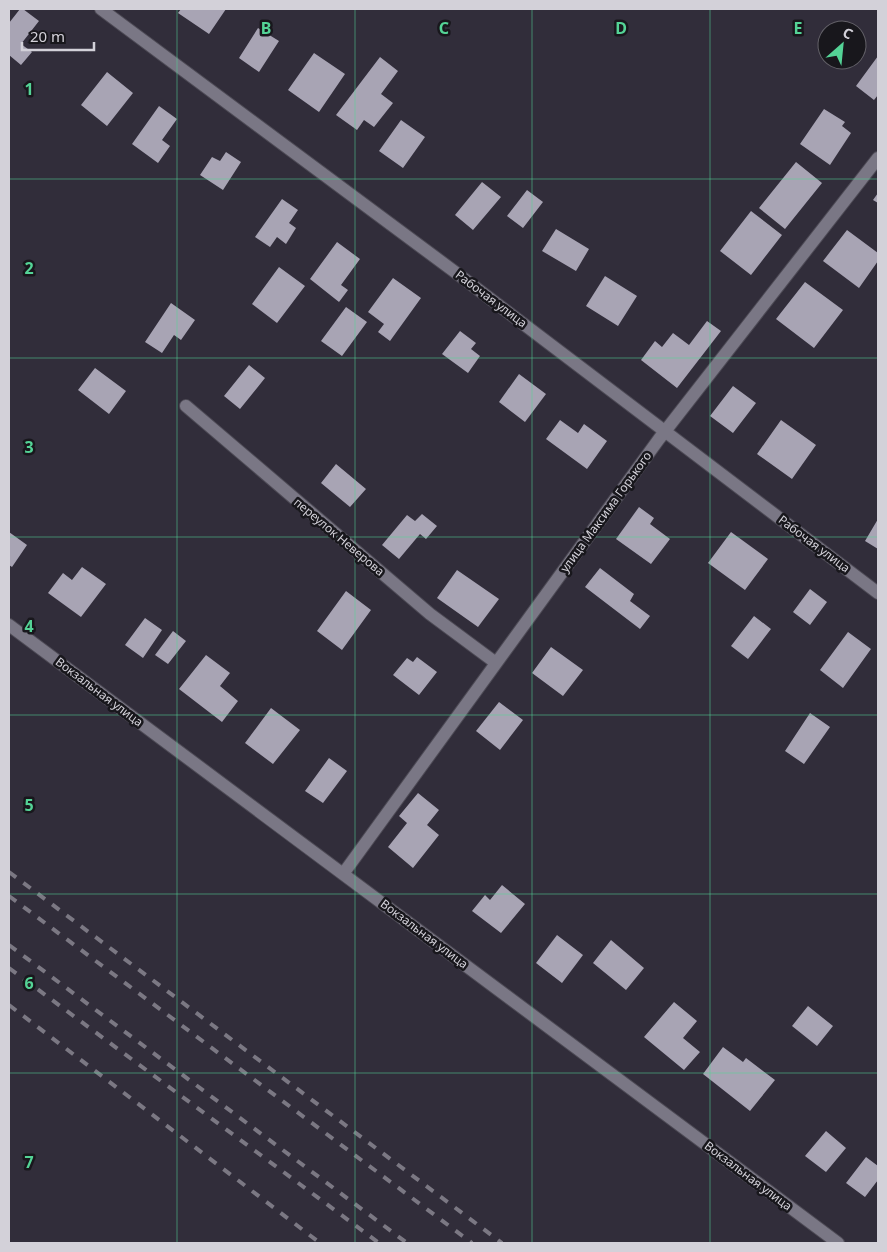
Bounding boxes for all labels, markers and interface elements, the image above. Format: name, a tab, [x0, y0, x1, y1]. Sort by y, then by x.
text: B	[261, 17, 271, 39]
text: C	[439, 17, 449, 39]
text: D	[615, 17, 627, 39]
text: E	[794, 17, 803, 39]
scale bar	[22, 20, 95, 52]
north arrow	[817, 20, 867, 70]
text: С	[840, 22, 856, 43]
text: 20 m	[30, 26, 65, 46]
text: 1	[24, 78, 34, 100]
text: 2	[24, 257, 34, 279]
street label: Рабочая улица	[452, 266, 531, 331]
text: 3	[24, 436, 34, 458]
street label: улица Максима Горького	[556, 448, 655, 575]
street label: переулок Неверова	[290, 494, 388, 580]
street label: Рабочая улица	[775, 511, 854, 576]
text: 4	[24, 615, 34, 637]
street label: Вокзальная улица	[52, 653, 147, 730]
text: 5	[24, 794, 34, 816]
street label: Вокзальная улица	[377, 895, 472, 972]
text: 6	[24, 972, 34, 994]
street label: Вокзальная улица	[701, 1137, 796, 1214]
text: 7	[24, 1151, 34, 1173]

